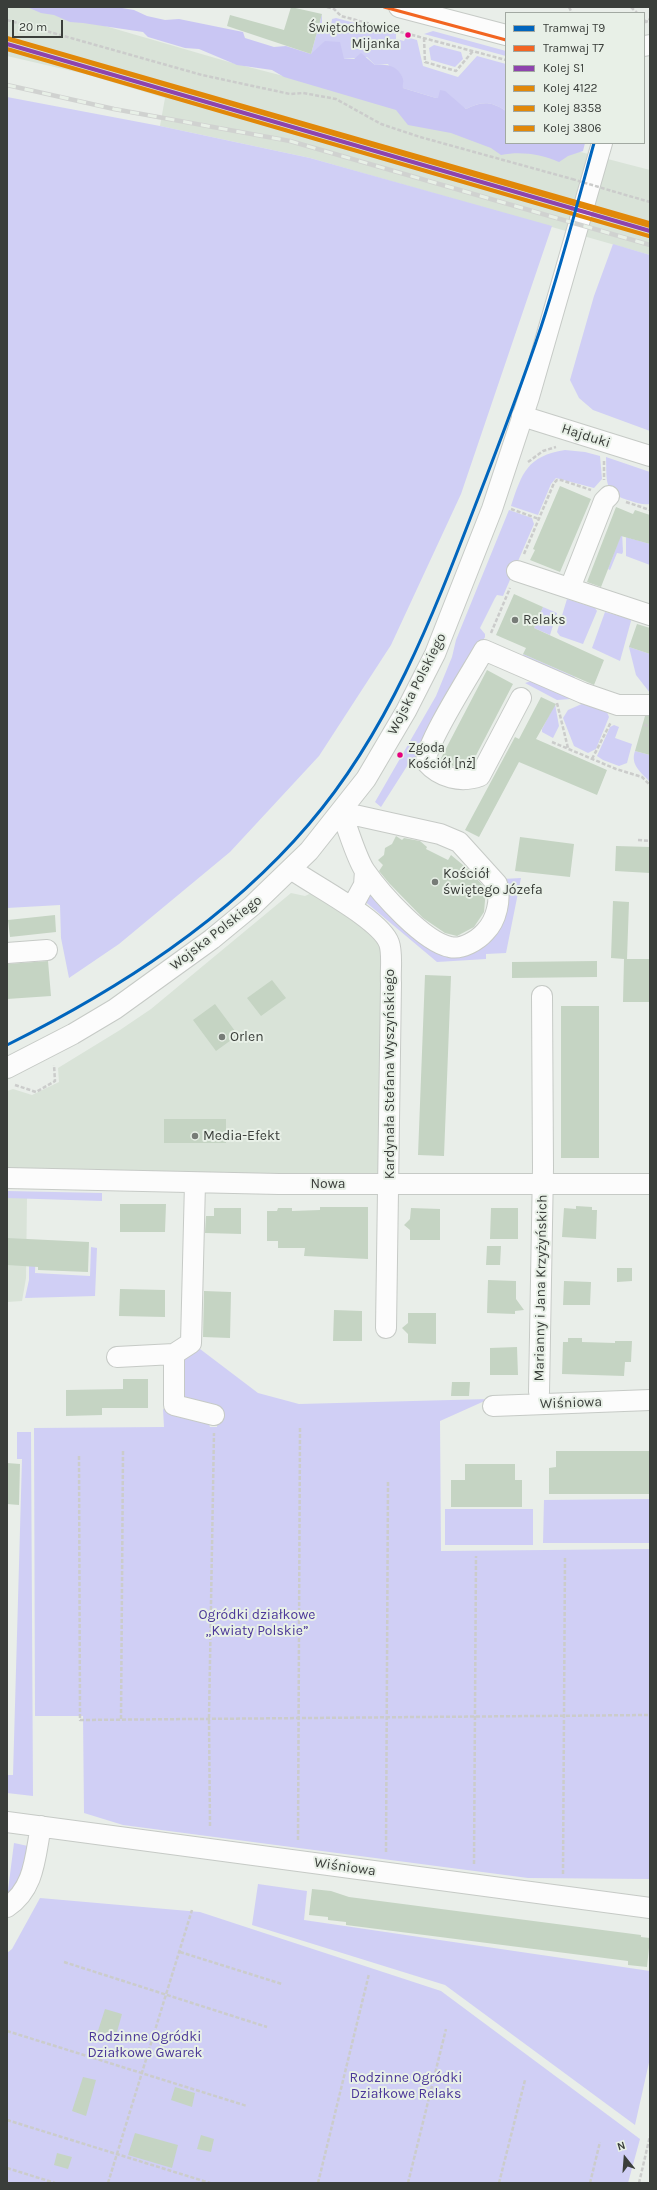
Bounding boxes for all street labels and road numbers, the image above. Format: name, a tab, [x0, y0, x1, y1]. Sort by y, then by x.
street label: Hajduki	[559, 420, 613, 452]
street label: Wojska Polskiego	[384, 630, 450, 738]
street label: Wojska Polskiego	[167, 892, 265, 974]
street label: Kardynała Stefana Wyszyńskiego	[382, 969, 398, 1179]
street label: Nowa	[310, 1176, 346, 1192]
street label: Marianny i Jana Krzyżyńskich	[531, 1194, 551, 1382]
street label: Wiśniowa	[540, 1394, 602, 1412]
street label: Wiśniowa	[313, 1854, 377, 1880]

